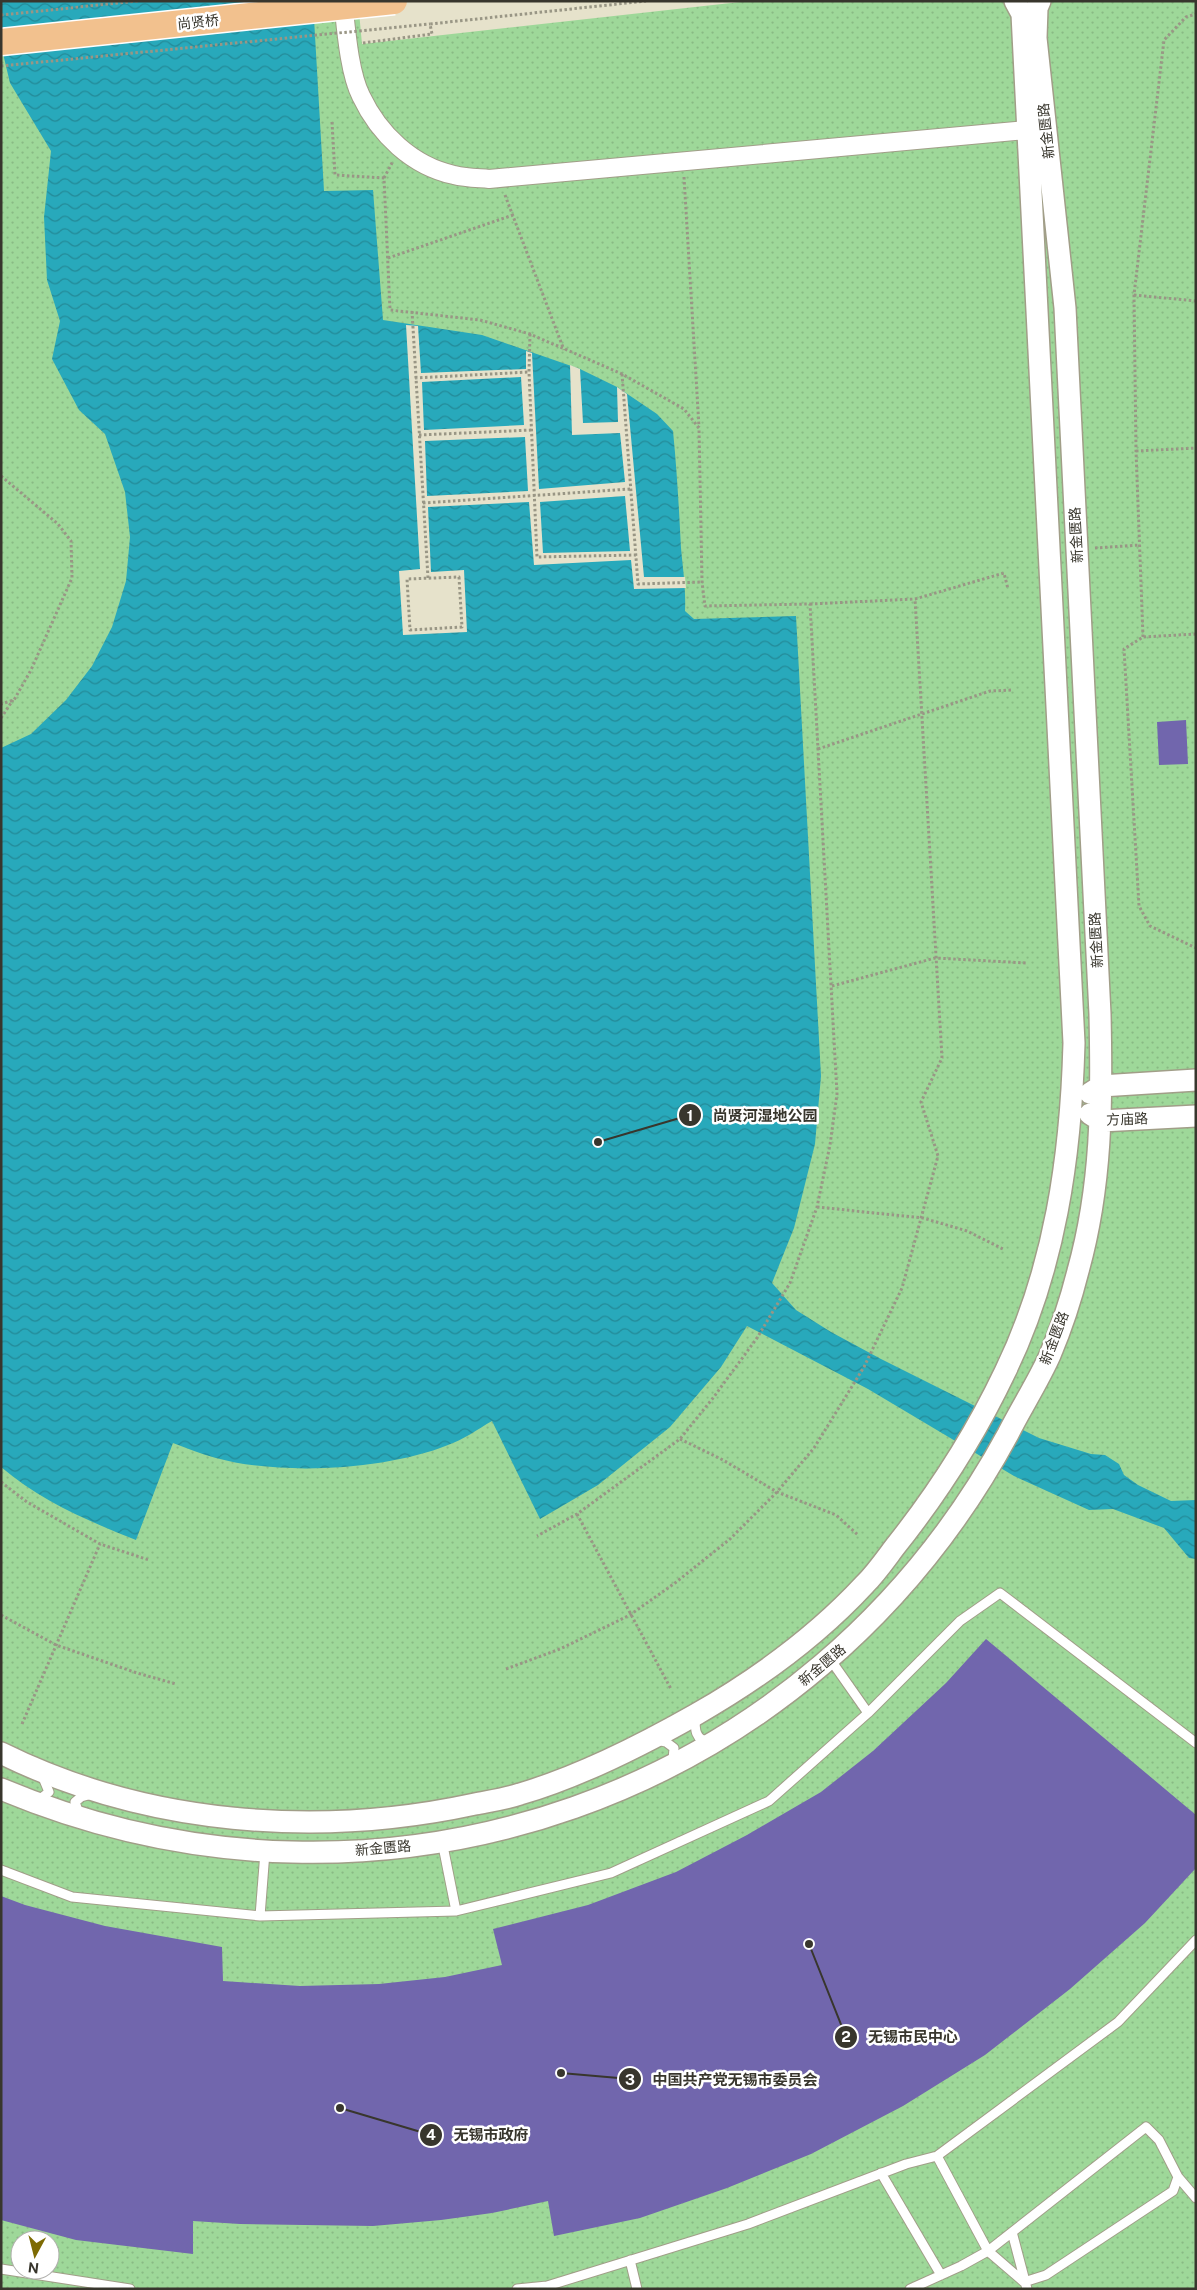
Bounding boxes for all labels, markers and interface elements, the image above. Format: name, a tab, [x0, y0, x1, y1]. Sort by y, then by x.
street label: 尚贤桥	[176, 12, 220, 32]
street label: 新金匮路	[1035, 102, 1057, 160]
street label: 新金匮路	[1067, 507, 1085, 563]
street label: 新金匮路	[1087, 912, 1105, 968]
callout: 尚贤河湿地公园	[677, 1100, 827, 1130]
text: 1	[687, 1107, 693, 1124]
text: 尚贤河湿地公园	[712, 1107, 818, 1124]
street label: 方庙路	[1106, 1110, 1148, 1128]
street label: 新金匮路	[1036, 1309, 1072, 1367]
street label: 新金匮路	[795, 1641, 849, 1689]
street label: 新金匮路	[354, 1838, 412, 1858]
callout: 无锡市民中心	[833, 2022, 968, 2052]
text: 2	[841, 2028, 851, 2045]
text: 无锡市民中心	[868, 2028, 958, 2045]
callout: 中国共产党无锡市委员会	[617, 2064, 827, 2094]
text: 3	[625, 2071, 635, 2088]
text: 中国共产党无锡市委员会	[652, 2071, 818, 2088]
callout: 无锡市政府	[418, 2120, 538, 2150]
text: 4	[426, 2126, 436, 2143]
text: 无锡市政府	[453, 2126, 529, 2143]
north arrow	[10, 2230, 60, 2280]
text: N	[27, 2259, 40, 2277]

